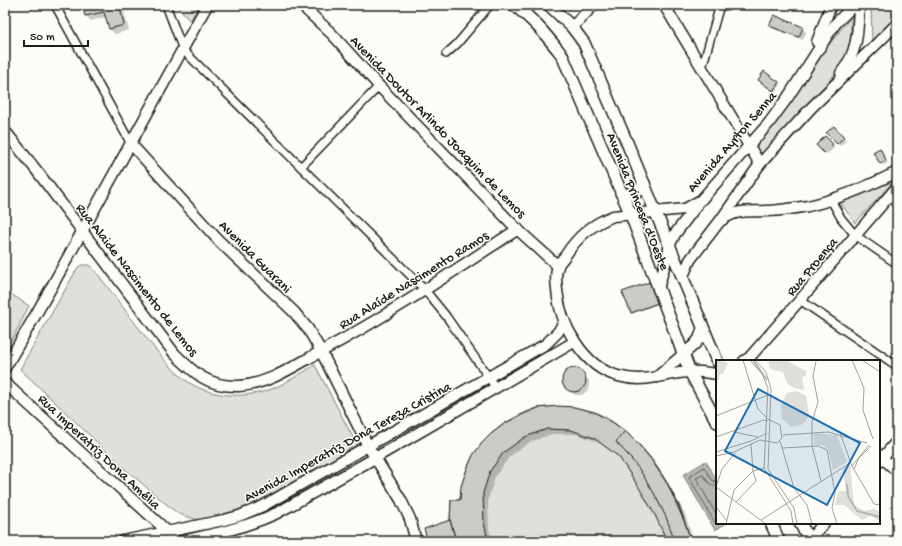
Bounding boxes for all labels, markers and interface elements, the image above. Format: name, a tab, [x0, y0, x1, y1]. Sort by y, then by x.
scale bar	[24, 22, 88, 48]
text: 50 m	[30, 31, 55, 45]
street label: Avenida Doutor Arlindo Joaquim de Lemos	[345, 33, 530, 223]
street label: Avenida Ayrton Senna	[684, 88, 782, 197]
street label: Avenida Princesa d'Oeste	[601, 131, 672, 274]
street label: Rua Alaide Nascimento de Lemos	[71, 201, 202, 361]
street label: Avenida Guarani	[214, 218, 294, 298]
street label: Rua Alaíde Nascimento Ramos	[336, 228, 493, 334]
street label: Rua Proença	[783, 234, 843, 300]
inset map	[716, 360, 880, 524]
street label: Avenida Imperatriz Dona Tereza Cristina	[242, 378, 456, 507]
street label: Rua Imperatriz Dona Amélia	[33, 391, 164, 515]

